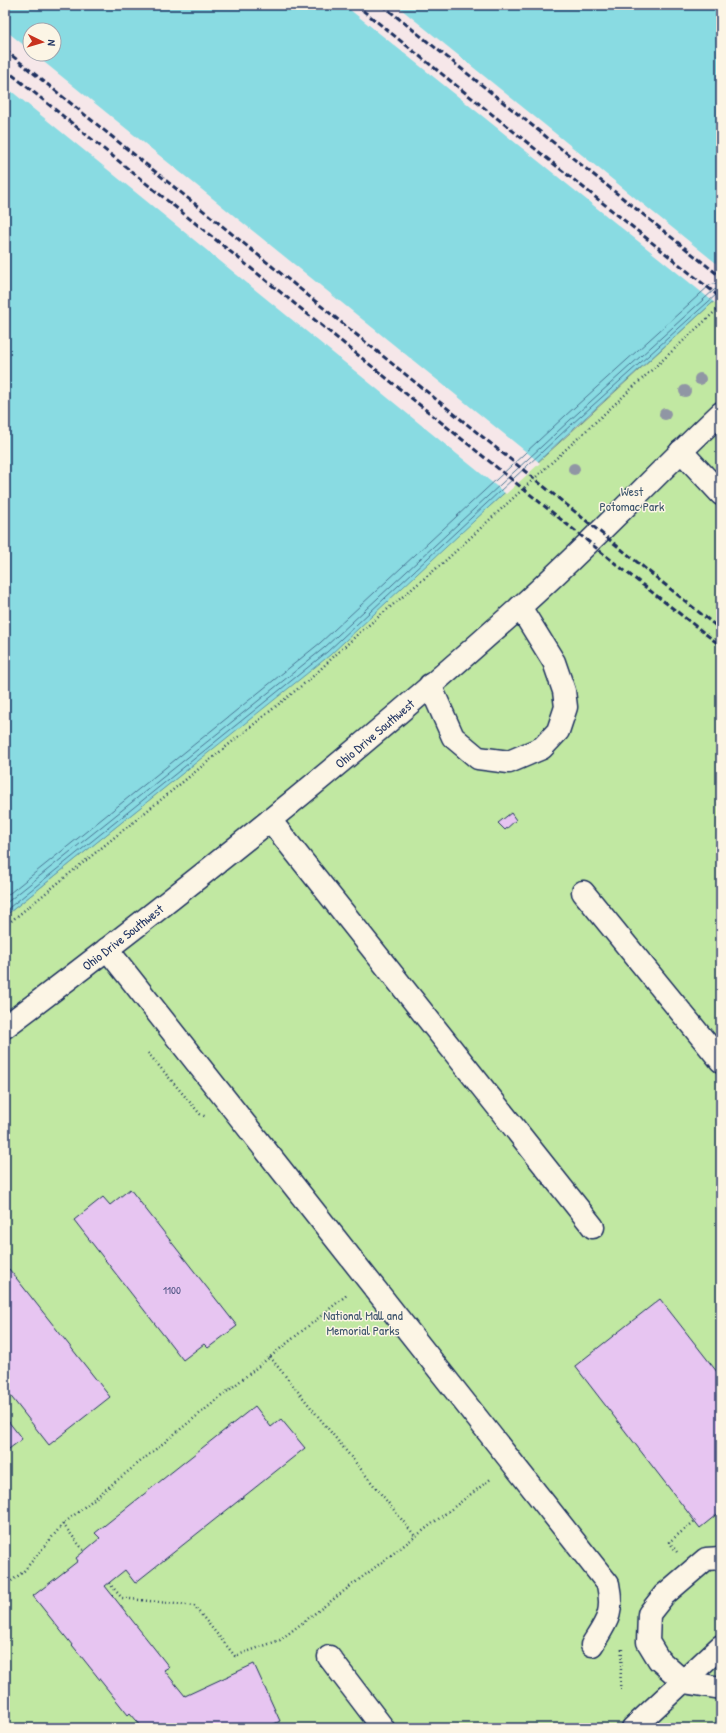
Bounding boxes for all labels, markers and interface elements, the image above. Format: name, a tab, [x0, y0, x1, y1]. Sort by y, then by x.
north arrow	[22, 22, 62, 62]
text: N	[45, 39, 59, 47]
park label: West Potomac Park	[600, 482, 665, 515]
street label: Ohio Drive Southwest	[331, 694, 418, 772]
street label: Ohio Drive Southwest	[78, 899, 167, 974]
house number: 1100	[163, 1283, 181, 1297]
park label: National Mall and Memorial Parks	[323, 1306, 403, 1339]

